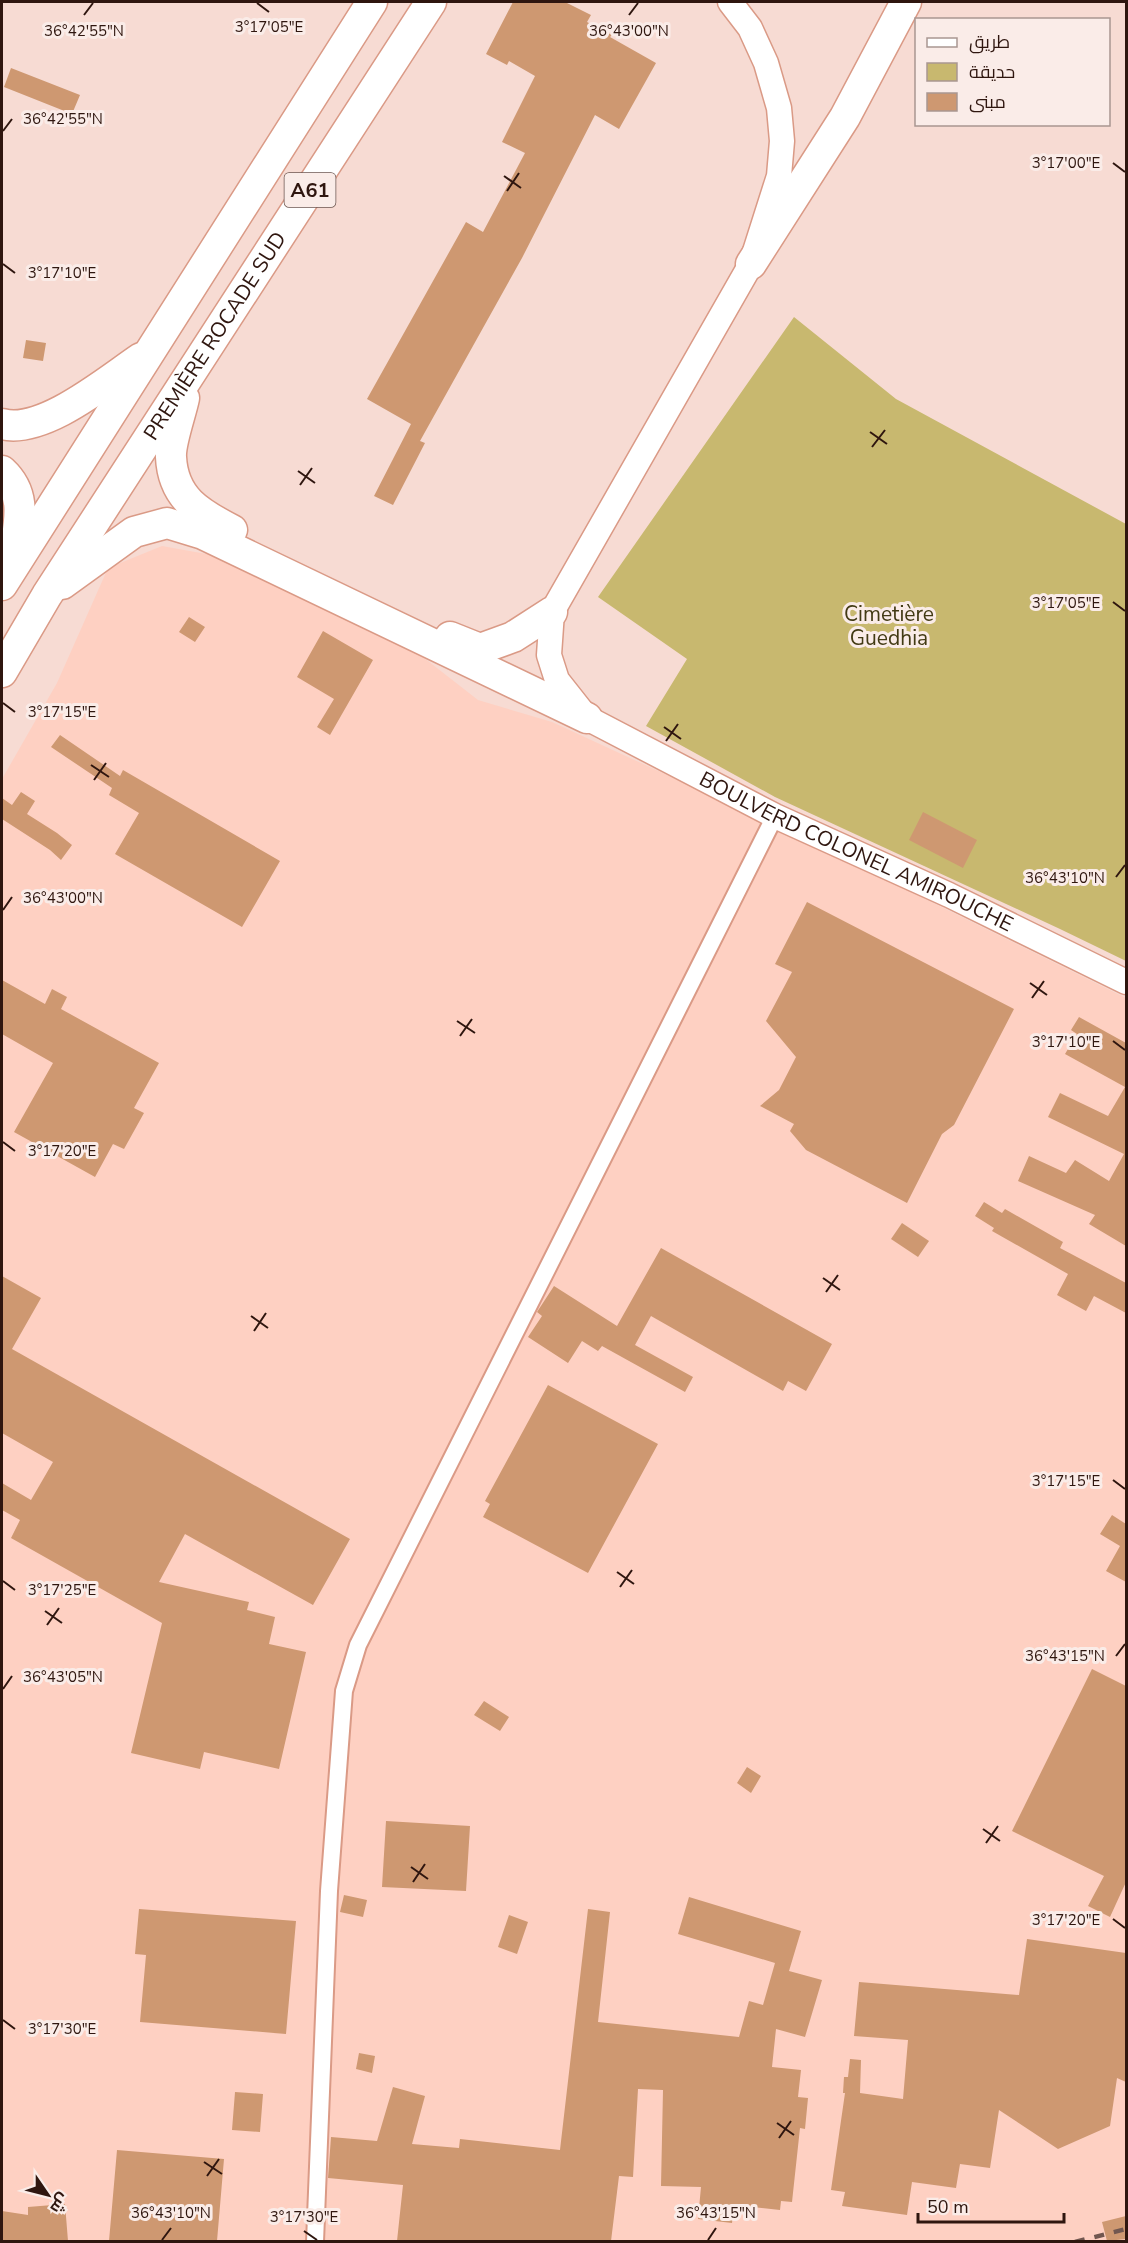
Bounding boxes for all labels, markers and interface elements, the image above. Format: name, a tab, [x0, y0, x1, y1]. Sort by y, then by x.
text: 3°17'05"E	[235, 17, 303, 37]
legend	[915, 18, 1110, 126]
text: 36°42'55"N	[44, 21, 124, 41]
text: 36°43'00"N	[589, 21, 669, 41]
text: طريق	[969, 30, 1010, 54]
text: حديقة	[969, 60, 1015, 84]
text: مبنى	[969, 90, 1006, 114]
text: 36°42'55"N	[23, 109, 103, 129]
text: 3°17'00"E	[1032, 153, 1100, 173]
road number: A61	[284, 173, 336, 207]
street label: PREMIÈRE ROCADE SUD	[137, 226, 293, 445]
text: 3°17'10"E	[28, 263, 96, 283]
text: 3°17'05"E	[1032, 593, 1100, 613]
park label: Cimetière Guedhia	[844, 600, 934, 652]
text: 3°17'15"E	[28, 702, 96, 722]
street label: BOULVERD COLONEL AMIROUCHE	[694, 765, 1018, 938]
text: 36°43'10"N	[1025, 868, 1105, 888]
text: 36°43'00"N	[23, 888, 103, 908]
text: 3°17'10"E	[1032, 1032, 1100, 1052]
text: 3°17'20"E	[28, 1141, 96, 1161]
text: 3°17'15"E	[1032, 1471, 1100, 1491]
text: 3°17'25"E	[28, 1580, 96, 1600]
text: 36°43'15"N	[1025, 1646, 1105, 1666]
text: 36°43'05"N	[23, 1667, 103, 1687]
text: 3°17'20"E	[1032, 1910, 1100, 1930]
text: 3°17'30"E	[28, 2019, 96, 2039]
north arrow	[18, 2165, 78, 2225]
scale bar	[918, 2186, 1064, 2224]
text: ش	[45, 2188, 74, 2218]
text: 50 m	[927, 2195, 969, 2219]
text: 36°43'10"N	[131, 2203, 211, 2223]
text: 36°43'15"N	[676, 2203, 756, 2223]
text: 3°17'30"E	[270, 2207, 338, 2227]

